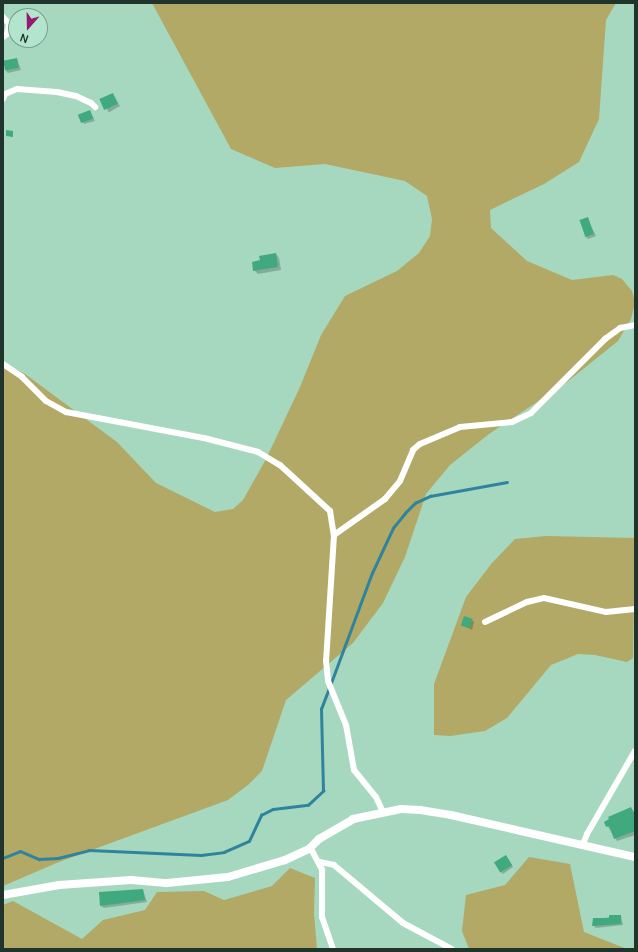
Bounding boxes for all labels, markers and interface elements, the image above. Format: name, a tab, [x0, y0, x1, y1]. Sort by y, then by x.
north arrow	[8, 8, 48, 48]
text: N	[18, 30, 30, 47]

